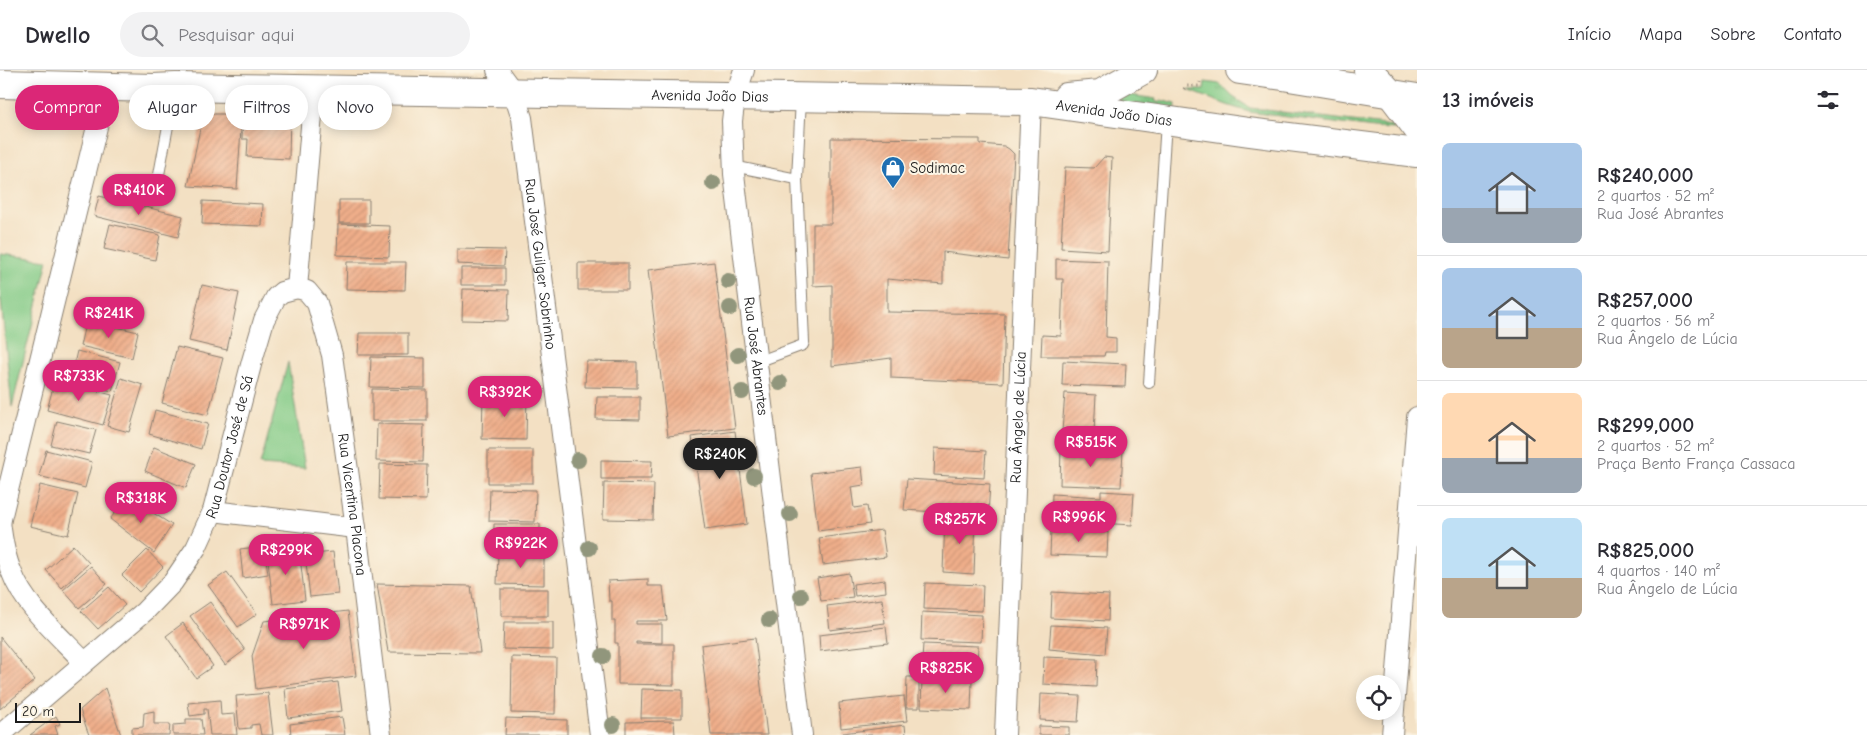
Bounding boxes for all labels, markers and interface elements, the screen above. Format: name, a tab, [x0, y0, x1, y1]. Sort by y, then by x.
search box	[120, 12, 470, 57]
text: Dwello	[25, 21, 90, 49]
icon: search	[138, 21, 166, 49]
text: Pesquisar aqui	[178, 24, 295, 46]
text: Início	[1568, 24, 1611, 45]
text: Mapa	[1639, 24, 1682, 45]
text: Sobre	[1710, 24, 1755, 45]
text: Contato	[1783, 24, 1842, 45]
chip: Comprar	[15, 85, 119, 130]
chip: Alugar	[129, 85, 215, 130]
chip: Filtros	[225, 85, 308, 130]
chip: Novo	[318, 85, 392, 130]
street label: Avenida João Dias	[651, 86, 768, 106]
icon: filters	[1814, 86, 1842, 114]
text: 13 imóveis	[1442, 88, 1534, 112]
street label: Avenida João Dias	[1055, 96, 1173, 130]
shop icon: Sodimac	[880, 155, 906, 189]
place label: Sodimac	[910, 159, 965, 177]
icon: home	[1482, 163, 1542, 223]
text: R$240,000	[1597, 163, 1694, 187]
pin: R$410K	[98, 174, 180, 216]
street label: Rua José Guilger Sobrinho	[521, 177, 560, 351]
text: R$410K	[114, 181, 164, 199]
text: 2 quartos · 52 m²	[1597, 187, 1714, 205]
text: Rua José Abrantes	[1597, 205, 1724, 223]
icon: home	[1482, 288, 1542, 348]
text: R$257,000	[1597, 288, 1693, 312]
pin: R$241K	[68, 296, 150, 339]
street label: Rua José Abrantes	[740, 296, 772, 416]
text: R$241K	[84, 304, 134, 322]
text: 2 quartos · 56 m²	[1597, 312, 1714, 330]
text: Rua Ângelo de Lúcia	[1597, 330, 1738, 348]
street label: Rua Ângelo de Lúcia	[1006, 351, 1030, 484]
pin: R$733K	[38, 360, 120, 402]
text: R$733K	[54, 367, 104, 385]
street label: Rua Doutor José de Sá	[202, 374, 257, 522]
pin: R$392K	[464, 376, 546, 418]
text: R$392K	[479, 383, 531, 401]
icon: home	[1482, 413, 1542, 473]
text: R$299,000	[1597, 413, 1694, 437]
pin: R$515K	[1050, 426, 1132, 468]
street label: Rua Vicentina Placona	[334, 432, 371, 577]
text: R$515K	[1065, 433, 1117, 451]
text: 2 quartos · 52 m²	[1597, 437, 1714, 455]
pin: R$240K	[679, 438, 761, 480]
text: R$240K	[694, 445, 746, 463]
text: Praça Bento França Cassaca	[1597, 455, 1796, 473]
pin: R$318K	[100, 482, 182, 524]
text: R$318K	[116, 489, 166, 507]
pin: R$996K	[1038, 500, 1120, 543]
pin: R$257K	[919, 502, 1001, 545]
text: R$996K	[1052, 508, 1106, 526]
text: R$257K	[934, 510, 986, 528]
pin: R$922K	[480, 526, 562, 569]
pin: R$299K	[245, 534, 327, 576]
text: R$922K	[495, 534, 547, 552]
icon: home	[1482, 538, 1542, 598]
text: R$825,000	[1597, 538, 1694, 562]
text: R$299K	[260, 541, 312, 559]
text: 4 quartos · 140 m²	[1597, 562, 1720, 580]
text: Rua Ângelo de Lúcia	[1597, 580, 1738, 598]
pin: R$971K	[263, 608, 345, 650]
text: R$971K	[279, 615, 329, 633]
pin: R$825K	[905, 652, 987, 694]
text: R$825K	[920, 659, 972, 677]
map controls	[1356, 675, 1401, 720]
button: locate	[1356, 675, 1401, 720]
scale bar	[15, 700, 81, 723]
text: 20 m	[22, 703, 54, 720]

